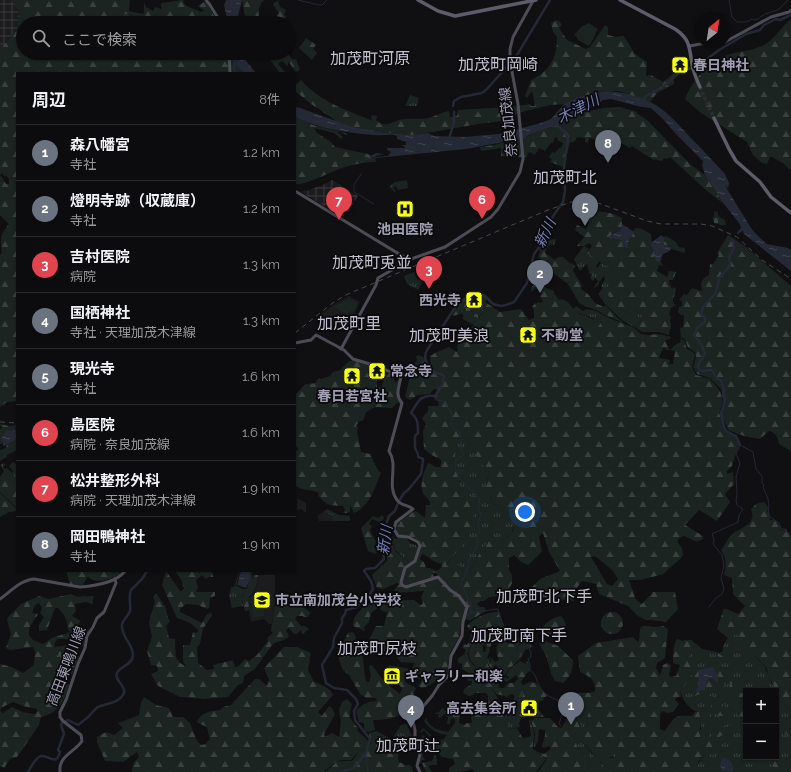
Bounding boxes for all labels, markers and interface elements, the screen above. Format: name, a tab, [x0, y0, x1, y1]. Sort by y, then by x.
north arrow	[695, 12, 731, 48]
search box	[16, 16, 296, 60]
icon: search	[30, 27, 52, 49]
text: ここで検索	[62, 31, 137, 49]
district label: 加茂町河原	[330, 49, 410, 68]
district label: 加茂町岡崎	[458, 55, 538, 74]
temple icon: 春日神社	[670, 55, 690, 75]
place label: 春日神社	[693, 57, 749, 73]
street label: 奈良加茂線	[496, 86, 520, 158]
text: 周辺	[32, 90, 66, 110]
water label: 木津川	[554, 90, 604, 127]
text: 8件	[259, 92, 280, 107]
pin: 8	[595, 130, 621, 163]
text: 森八幡宮	[70, 136, 130, 154]
text: 1	[42, 145, 48, 160]
text: 1.2 km	[243, 145, 280, 160]
text: 寺社	[70, 157, 96, 172]
district label: 加茂町北	[533, 168, 597, 187]
pin: 6	[469, 186, 495, 219]
pin: 7	[326, 187, 352, 220]
text: 燈明寺跡（収蔵庫）	[70, 192, 205, 210]
pin: 5	[572, 193, 598, 226]
hospital icon: 池田医院	[395, 199, 415, 219]
text: 2	[41, 201, 49, 216]
text: 1.2 km	[243, 201, 280, 216]
text: 寺社	[70, 213, 96, 228]
water label: 新川	[530, 214, 561, 250]
place label: 池田医院	[377, 221, 433, 237]
text: 吉村医院	[70, 248, 130, 266]
district label: 加茂町兎並	[332, 253, 412, 272]
pin: 3	[416, 256, 442, 289]
text: 3	[41, 257, 49, 272]
text: 1.3 km	[243, 257, 280, 272]
pin: 2	[527, 260, 553, 293]
text: 病院	[70, 269, 96, 284]
temple icon: 西光寺	[464, 290, 484, 310]
place label: 西光寺	[419, 292, 461, 308]
text: 国栖神社	[70, 304, 130, 322]
text: 4	[41, 313, 49, 328]
text: 1.3 km	[243, 313, 280, 328]
district label: 加茂町里	[317, 314, 381, 333]
text: 寺社 · 天理加茂木津線	[70, 325, 196, 340]
temple icon: 不動堂	[518, 325, 538, 345]
district label: 加茂町美浪	[409, 326, 489, 345]
place label: 不動堂	[541, 327, 583, 343]
text: 現光寺	[70, 360, 115, 378]
temple icon: 常念寺	[367, 361, 387, 381]
place label: 常念寺	[390, 363, 432, 379]
temple icon: 春日若宮社	[342, 366, 362, 386]
text: 5	[41, 369, 49, 384]
text: 1.6 km	[242, 369, 280, 384]
text: 寺社	[70, 381, 96, 396]
place label: 春日若宮社	[317, 388, 387, 404]
text: 島医院	[70, 416, 115, 434]
text: 6	[41, 425, 49, 440]
text: 1.6 km	[242, 425, 280, 440]
text: 病院 · 奈良加茂線	[70, 437, 170, 452]
text: 松井整形外科	[70, 472, 160, 490]
text: 7	[41, 481, 49, 496]
text: 1.9 km	[242, 481, 280, 496]
text: 病院 · 天理加茂木津線	[70, 493, 196, 508]
your location	[515, 502, 535, 522]
water label: 新川	[374, 522, 396, 556]
text: 岡田鴨神社	[70, 528, 145, 546]
text: 8	[41, 537, 49, 552]
text: 1.9 km	[242, 537, 280, 552]
text: 寺社	[70, 549, 96, 564]
district label: 加茂町北下手	[496, 587, 592, 606]
school or university icon: 市立南加茂台小学校	[252, 590, 272, 610]
place label: 市立南加茂台小学校	[275, 592, 401, 608]
street label: 高田東鳴川線	[43, 624, 89, 708]
district label: 加茂町南下手	[471, 626, 567, 645]
district label: 加茂町尻枝	[337, 639, 417, 658]
museum icon: ギャラリー和楽	[382, 666, 402, 686]
place label: ギャラリー和楽	[405, 668, 503, 684]
map controls	[743, 688, 779, 760]
button: +	[743, 688, 779, 724]
pin: 1	[558, 692, 584, 725]
pin: 4	[398, 695, 424, 728]
public building icon: 高去集会所	[519, 698, 539, 718]
place label: 高去集会所	[446, 700, 516, 716]
button: −	[743, 724, 779, 760]
district label: 加茂町辻	[376, 736, 440, 755]

